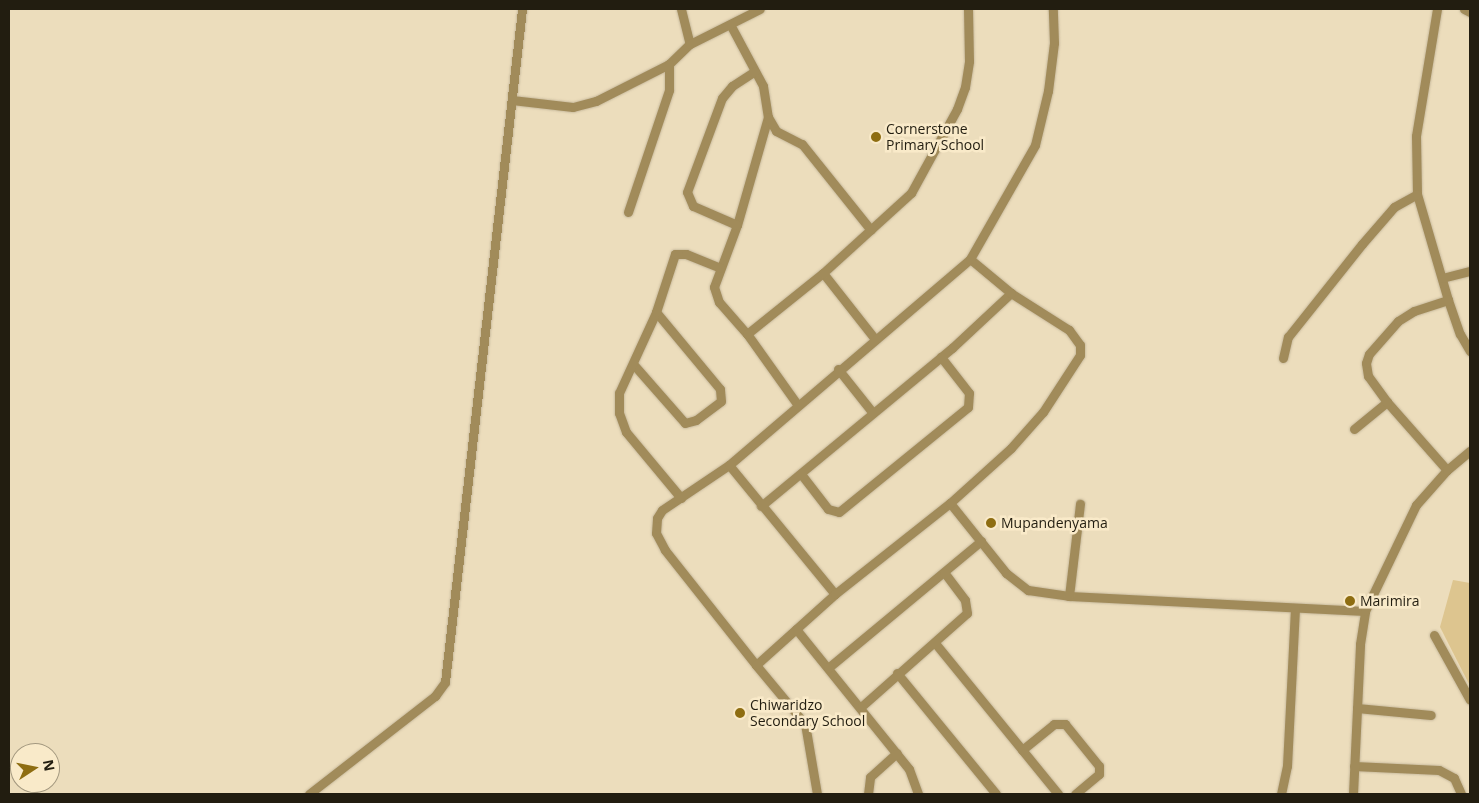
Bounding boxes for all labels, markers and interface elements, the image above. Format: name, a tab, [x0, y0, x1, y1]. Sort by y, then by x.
place label: Cornerstone Primary School	[886, 121, 984, 154]
marker: Cornerstone Primary School	[870, 131, 882, 143]
place label: Mupandenyama	[1001, 515, 1108, 531]
marker: Mupandenyama	[985, 517, 997, 529]
place label: Marimira	[1360, 593, 1420, 609]
marker: Marimira	[1344, 595, 1356, 607]
place label: Chiwaridzo Secondary School	[750, 697, 865, 730]
marker: Chiwaridzo Secondary School	[734, 707, 746, 719]
north arrow	[10, 743, 60, 793]
text: N	[39, 758, 60, 773]

